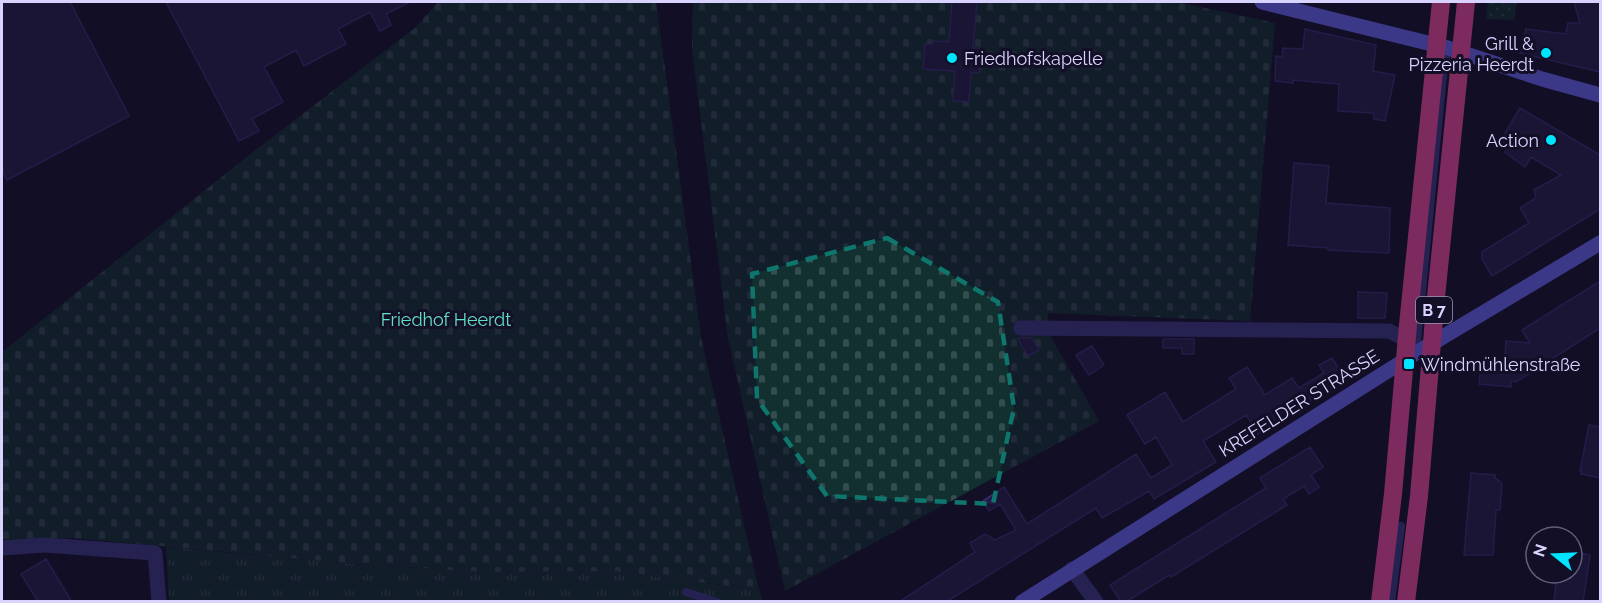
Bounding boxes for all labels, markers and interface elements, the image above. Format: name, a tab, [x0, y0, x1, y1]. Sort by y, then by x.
place label: Grill & Pizzeria Heerdt	[1409, 33, 1534, 75]
marker: Grill & Pizzeria Heerdt	[1539, 46, 1553, 60]
place label: Friedhofskapelle	[964, 48, 1103, 69]
marker: Friedhofskapelle	[945, 51, 959, 65]
place label: Action	[1486, 130, 1539, 151]
marker: Action	[1544, 133, 1558, 147]
road number: B 7	[1416, 297, 1452, 323]
park label: Friedhof Heerdt	[381, 309, 511, 330]
street label: KREFELDER STRASSE	[1215, 345, 1383, 461]
place label: Windmühlenstraße	[1421, 354, 1581, 375]
marker: Windmühlenstraße	[1402, 357, 1416, 371]
north arrow	[1524, 525, 1584, 585]
text: N	[1529, 542, 1551, 559]

